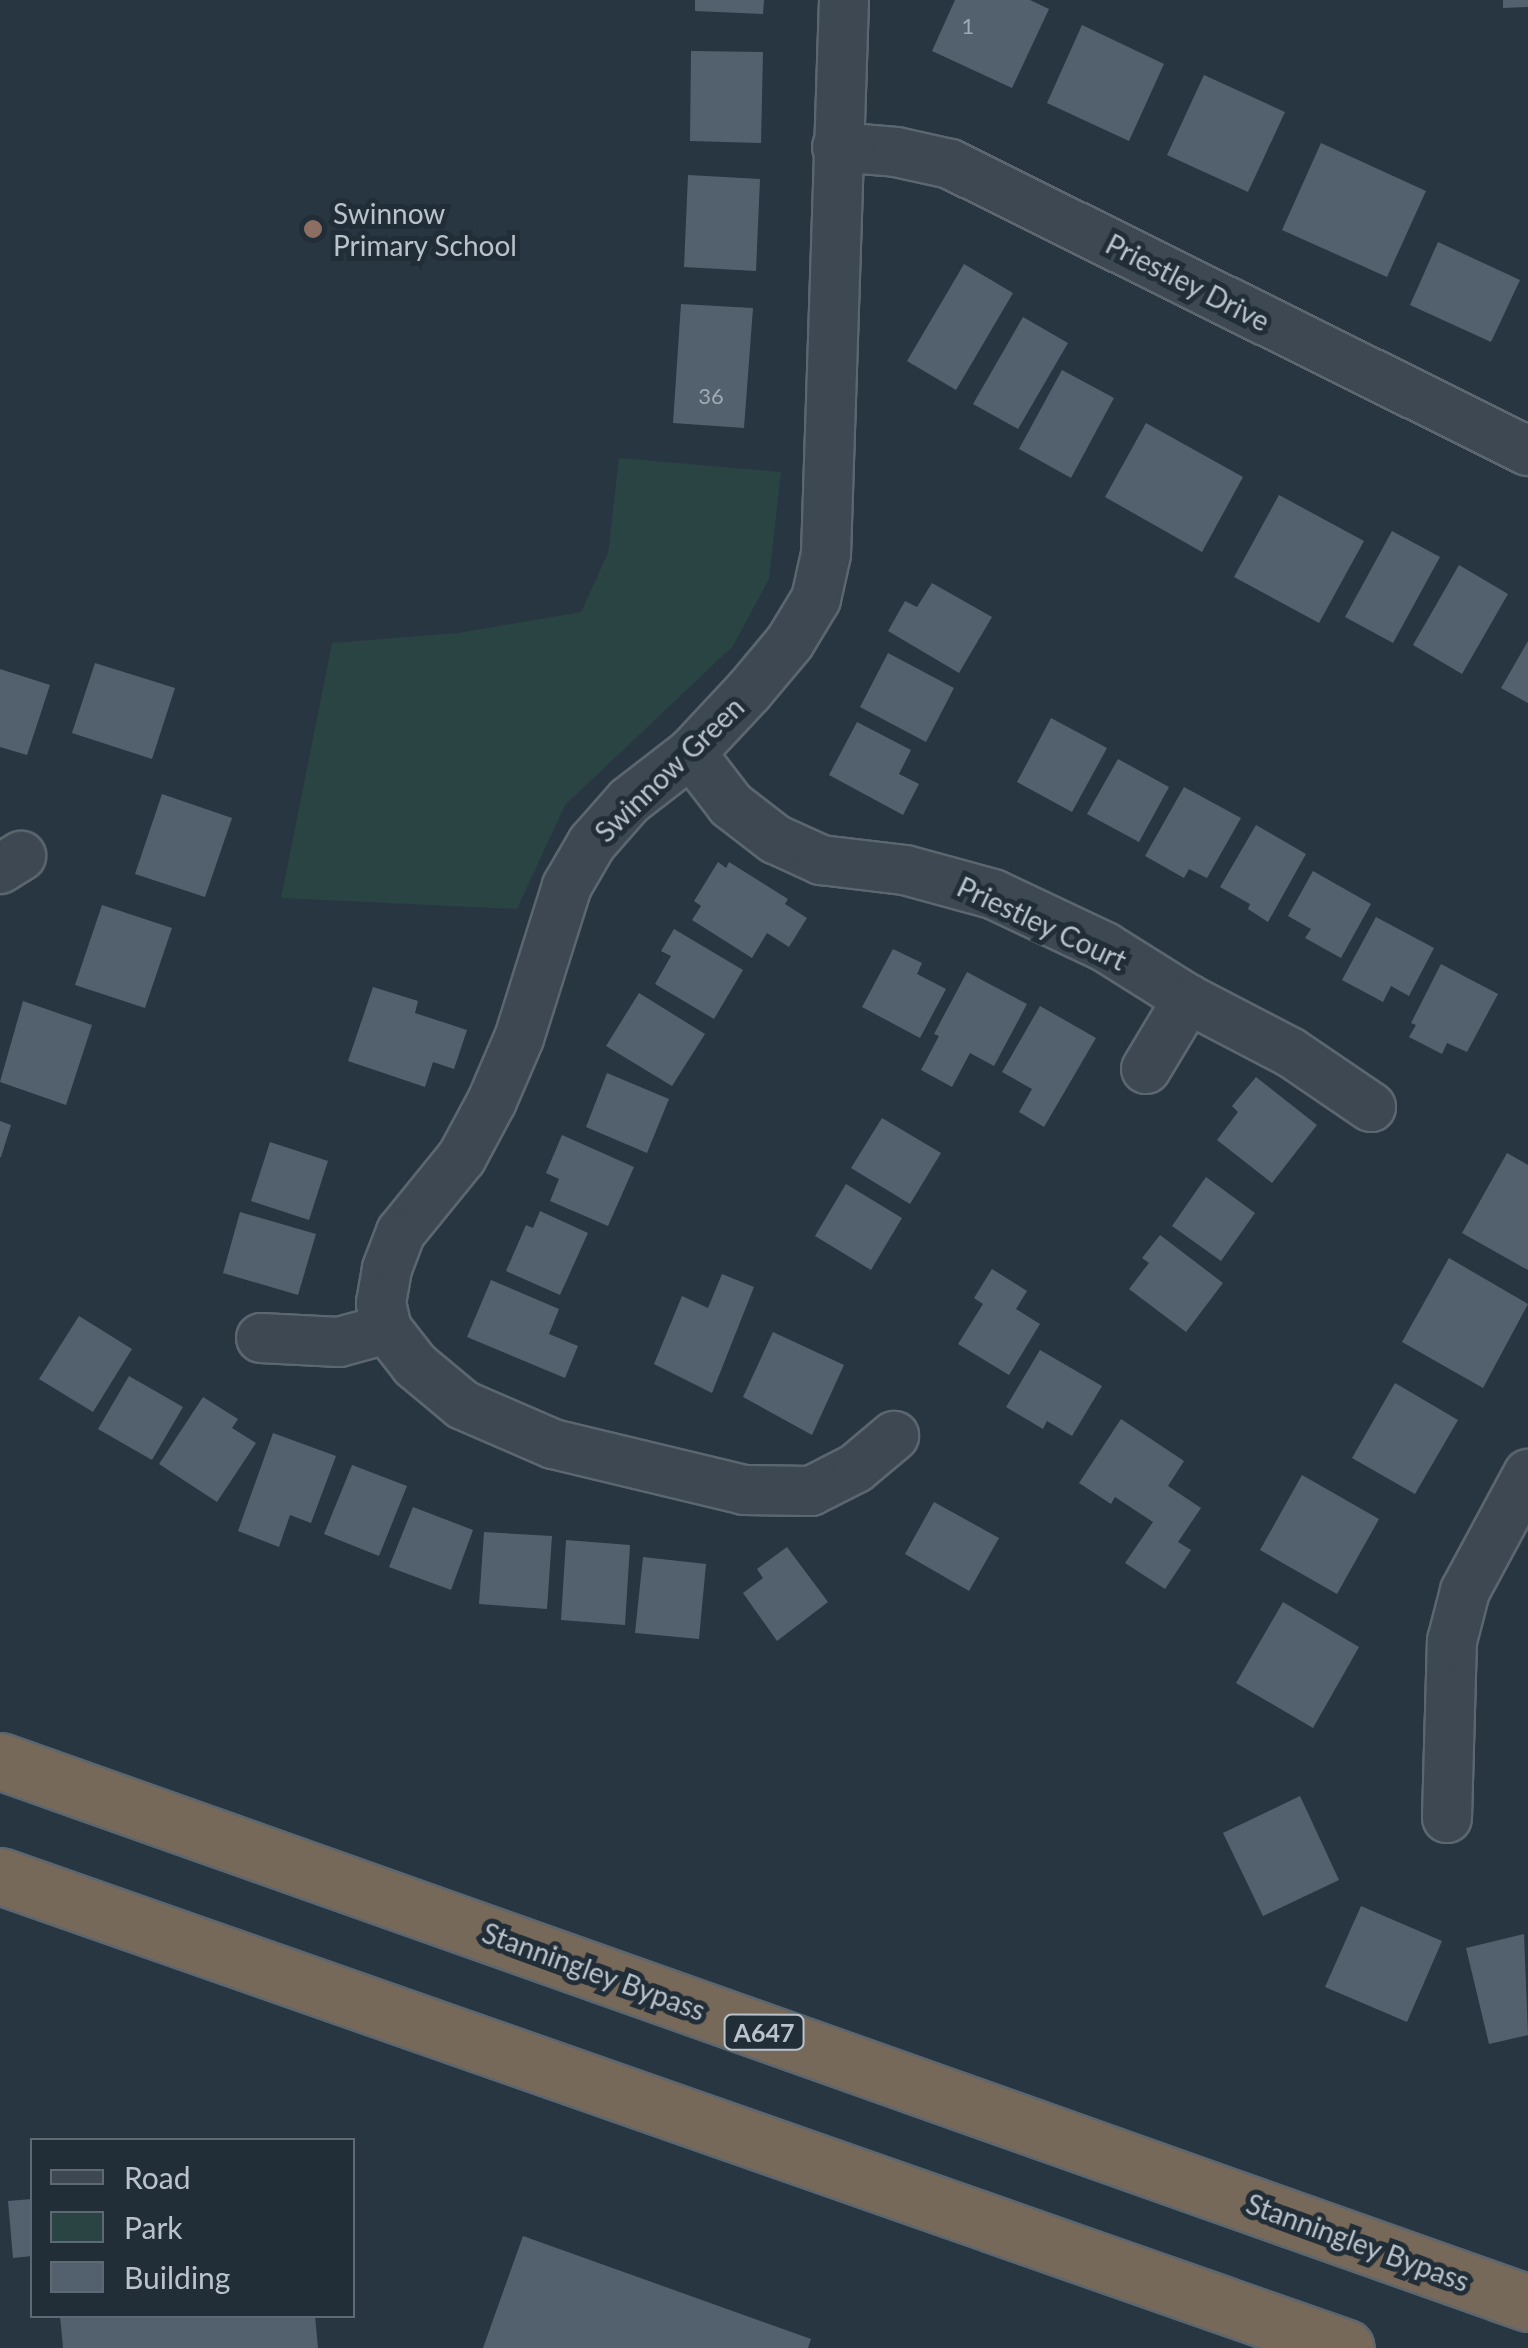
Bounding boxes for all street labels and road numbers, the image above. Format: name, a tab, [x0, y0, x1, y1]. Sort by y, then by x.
street label: Priestley Drive	[1100, 226, 1276, 338]
street label: Swinnow Green	[587, 689, 751, 849]
street label: Priestley Court	[952, 869, 1132, 977]
street label: Stanningley Bypass	[478, 1915, 710, 2027]
road number: A647	[722, 2012, 806, 2052]
street label: Stanningley Bypass	[1242, 2186, 1474, 2298]

